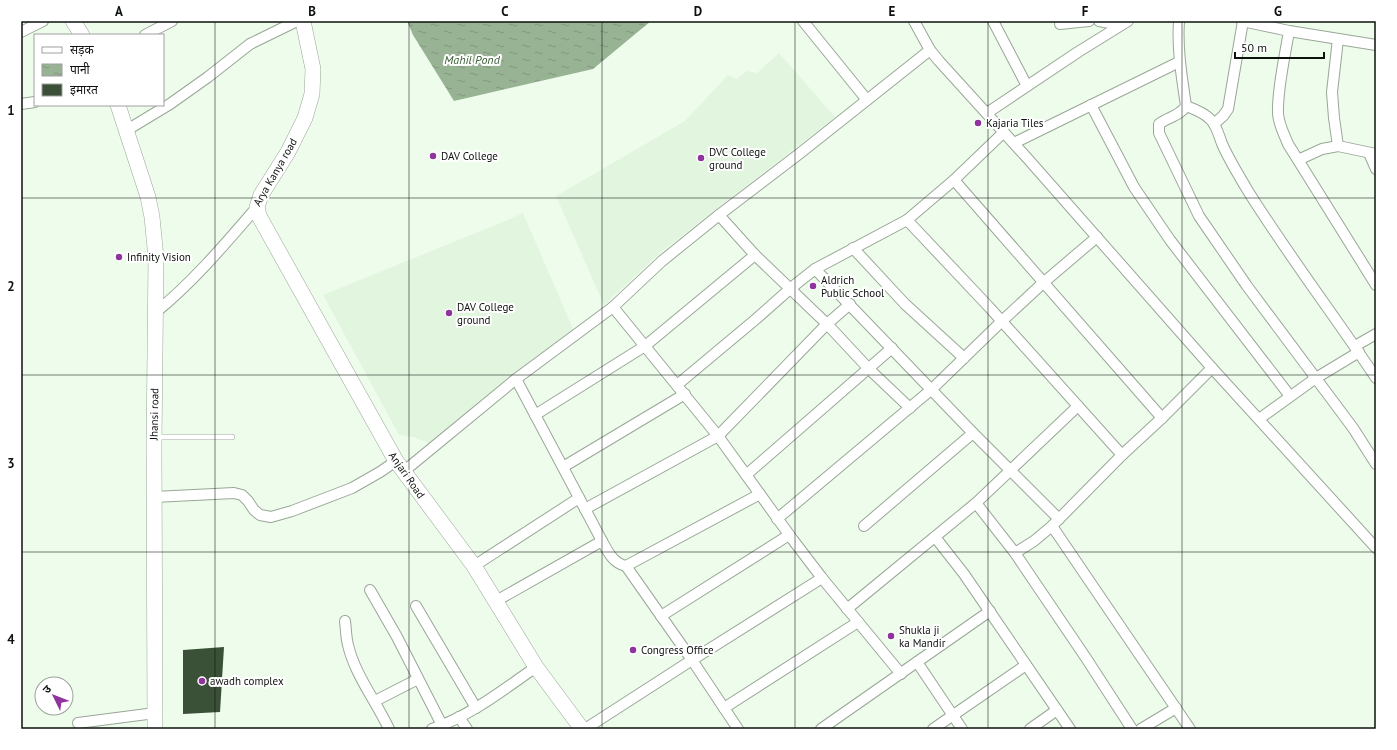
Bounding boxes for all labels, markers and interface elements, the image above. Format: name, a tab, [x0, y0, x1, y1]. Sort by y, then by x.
text: A	[115, 3, 123, 20]
text: B	[308, 3, 316, 20]
text: C	[501, 3, 509, 20]
text: D	[694, 3, 702, 20]
text: E	[889, 3, 896, 20]
text: F	[1082, 3, 1089, 20]
text: G	[1274, 3, 1282, 20]
legend	[34, 34, 164, 106]
scale bar	[1235, 34, 1324, 60]
text: 50 m	[1241, 40, 1267, 55]
text: सड़क	[70, 42, 95, 57]
water label: Mahil Pond	[444, 52, 501, 67]
text: पानी	[70, 62, 91, 77]
text: इमारत	[70, 82, 99, 97]
text: 1	[7, 102, 15, 119]
place label: Kajaria Tiles	[986, 116, 1044, 130]
marker: Kajaria Tiles	[973, 118, 983, 128]
street label: Arya Kanya road	[250, 135, 300, 208]
place label: DVC College ground	[709, 145, 766, 172]
place label: DAV College	[441, 149, 498, 163]
marker: DAV College	[428, 151, 438, 161]
marker: DVC College ground	[696, 153, 706, 163]
place label: Infinity Vision	[127, 250, 191, 264]
marker: Infinity Vision	[114, 252, 124, 262]
place label: Aldrich Public School	[821, 273, 885, 300]
text: 2	[7, 278, 15, 295]
marker: Aldrich Public School	[808, 281, 818, 291]
place label: DAV College ground	[457, 300, 514, 327]
marker: DAV College ground	[444, 308, 454, 318]
street label: Jhansi road	[147, 388, 161, 441]
street label: Anjari Road	[386, 449, 428, 501]
text: 3	[7, 455, 15, 472]
place label: Shukla ji ka Mandir	[899, 623, 946, 650]
text: 4	[7, 631, 15, 648]
marker: Shukla ji ka Mandir	[886, 631, 896, 641]
place label: Congress Office	[641, 643, 714, 657]
marker: Congress Office	[628, 645, 638, 655]
place label: awadh complex	[210, 674, 284, 688]
north arrow	[34, 676, 74, 716]
marker: awadh complex	[197, 676, 207, 686]
text: उ	[39, 682, 54, 696]

